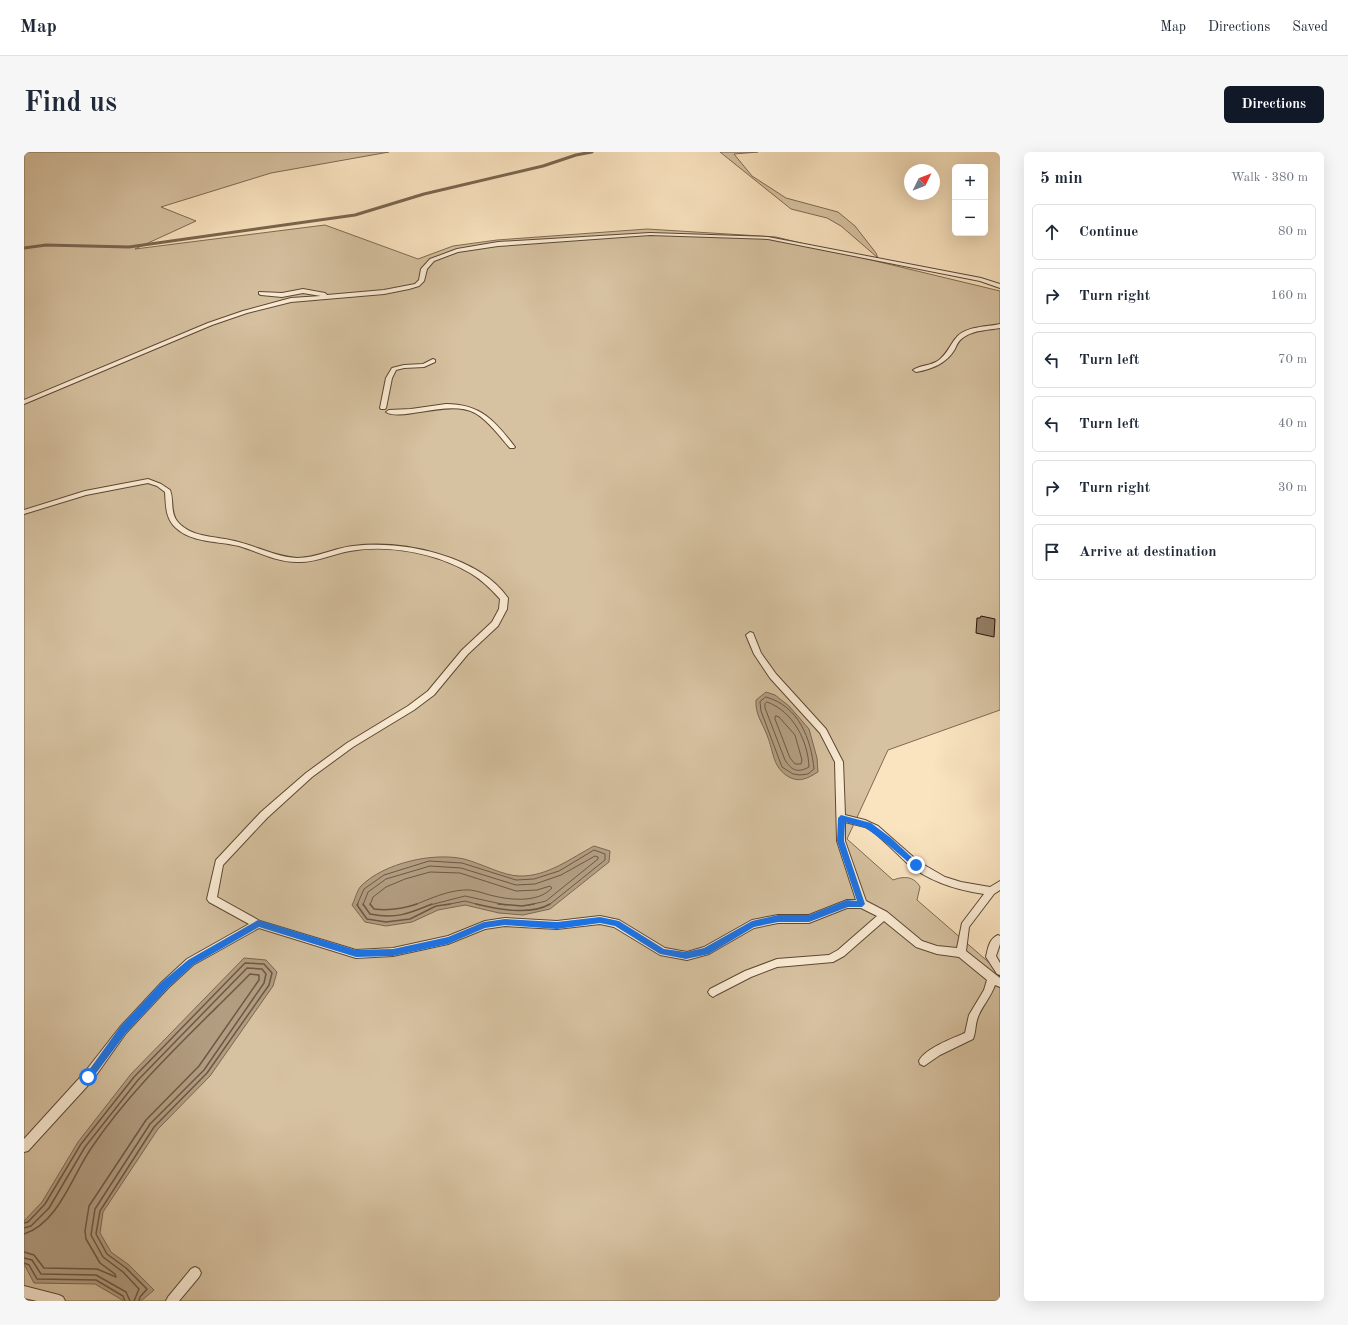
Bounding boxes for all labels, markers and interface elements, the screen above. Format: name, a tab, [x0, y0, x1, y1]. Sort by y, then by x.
text: Map	[20, 18, 57, 37]
text: Map	[1160, 20, 1186, 34]
text: Directions	[1208, 20, 1270, 34]
text: Saved	[1292, 20, 1328, 34]
button: Directions	[1224, 86, 1324, 123]
text: Find us	[24, 90, 117, 118]
north arrow	[904, 164, 940, 200]
map controls	[952, 164, 988, 236]
button: +	[952, 164, 988, 200]
text: 5 min	[1040, 170, 1083, 187]
text: Walk · 380 m	[1231, 171, 1308, 184]
button: −	[952, 200, 988, 236]
icon: ahead	[1041, 221, 1063, 243]
text: Continue	[1079, 225, 1138, 240]
text: 80 m	[1278, 225, 1307, 238]
icon: right	[1041, 285, 1063, 307]
text: Turn right	[1079, 289, 1150, 304]
text: 160 m	[1270, 289, 1307, 302]
icon: left	[1041, 349, 1063, 371]
text: Turn left	[1079, 353, 1139, 368]
text: 70 m	[1278, 353, 1307, 366]
icon: left	[1041, 413, 1063, 435]
text: Turn left	[1079, 417, 1139, 432]
text: 40 m	[1278, 417, 1307, 430]
icon: right	[1041, 477, 1063, 499]
text: Turn right	[1079, 481, 1150, 496]
text: 30 m	[1278, 481, 1307, 494]
icon: arrive	[1041, 541, 1063, 563]
text: Arrive at destination	[1079, 545, 1217, 560]
route end	[907, 856, 925, 874]
route start	[79, 1068, 97, 1086]

